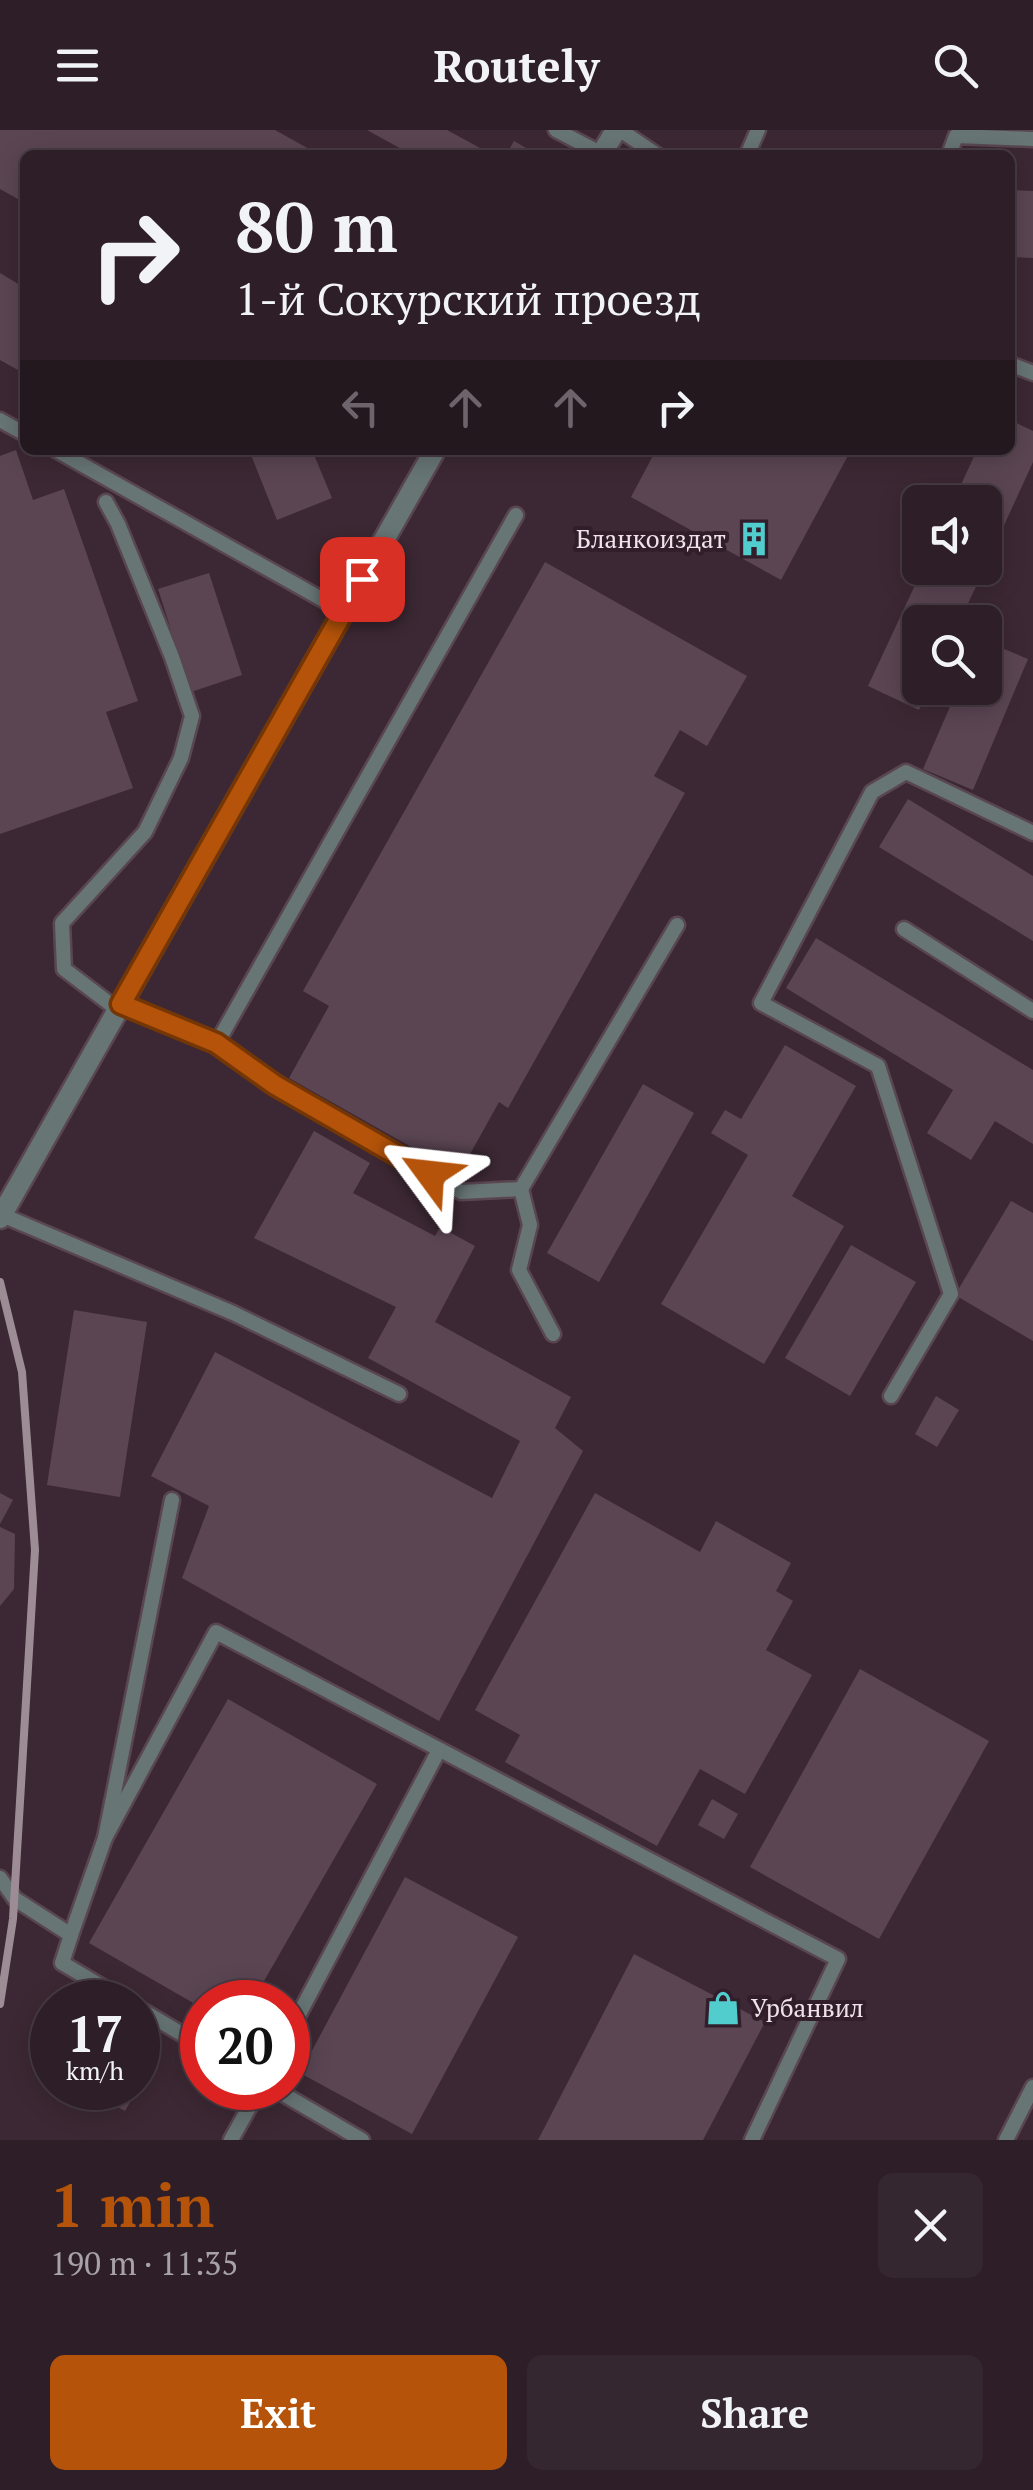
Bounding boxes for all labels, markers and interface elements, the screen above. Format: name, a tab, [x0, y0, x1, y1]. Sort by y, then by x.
text: Routely	[434, 35, 599, 95]
icon: menu	[50, 38, 105, 93]
icon: search	[928, 38, 983, 93]
text: 80 m	[235, 179, 398, 272]
icon: right	[70, 190, 200, 320]
text: 1-й Сокурский проезд	[235, 268, 701, 328]
icon: left	[333, 380, 388, 435]
icon: ahead	[438, 380, 493, 435]
icon: ahead	[543, 380, 598, 435]
icon: right	[648, 380, 703, 435]
map controls	[902, 485, 1002, 705]
button: sound	[902, 485, 1002, 585]
building icon: Бланкоиздат	[735, 520, 773, 558]
place label: Бланкоиздат	[576, 522, 726, 555]
pin	[320, 537, 405, 622]
icon: arrive	[335, 552, 390, 607]
button: search	[902, 605, 1002, 705]
position arrow	[378, 1122, 482, 1226]
speed limit sign: 20	[180, 1980, 310, 2110]
shop icon: Урбанвил	[704, 1989, 742, 2027]
place label: Урбанвил	[751, 1991, 864, 2024]
text: 17	[67, 2000, 123, 2066]
text: km/h	[66, 2054, 124, 2087]
text: 1 min	[50, 2165, 214, 2244]
button: close	[878, 2173, 983, 2278]
text: 190 m · 11:35	[50, 2242, 238, 2284]
button: Exit	[50, 2355, 507, 2470]
button: Share	[527, 2355, 983, 2470]

